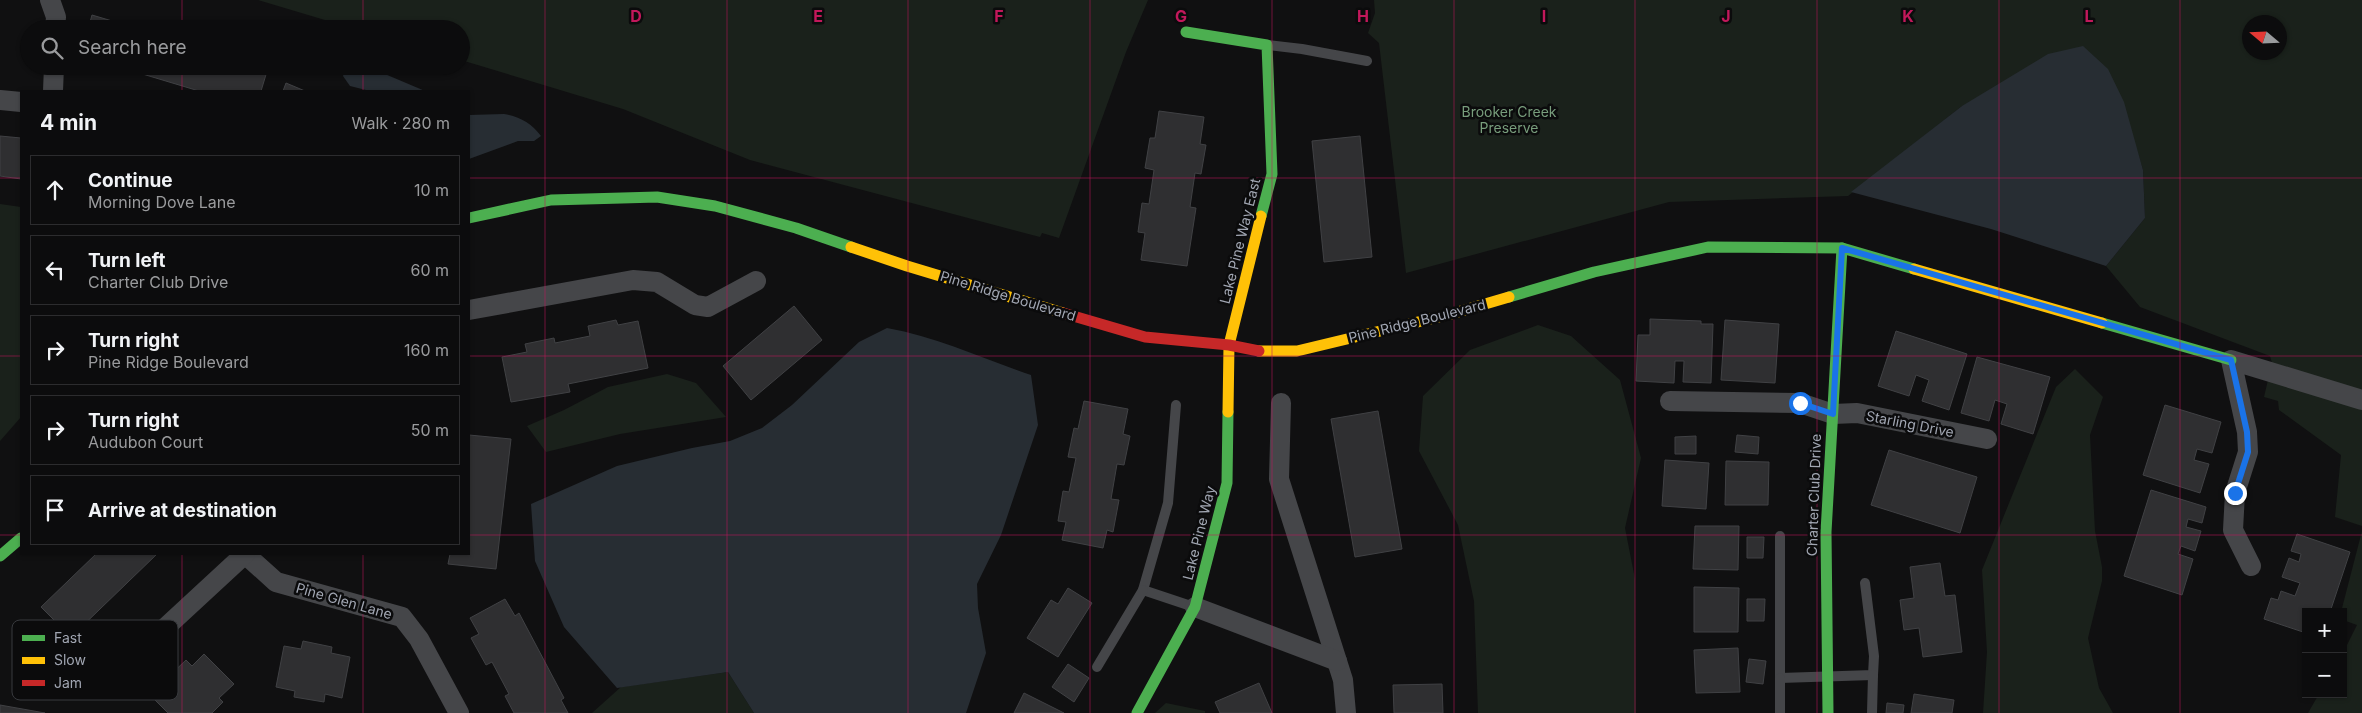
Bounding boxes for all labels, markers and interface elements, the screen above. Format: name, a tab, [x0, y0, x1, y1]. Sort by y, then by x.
text: D	[630, 6, 642, 26]
text: E	[813, 6, 823, 26]
text: F	[994, 6, 1004, 26]
text: G	[1175, 6, 1187, 26]
text: H	[1357, 6, 1369, 26]
text: I	[1542, 6, 1546, 26]
text: J	[1721, 6, 1731, 26]
text: K	[1902, 6, 1914, 26]
text: L	[2084, 6, 2094, 26]
north arrow	[2242, 15, 2287, 60]
search box	[20, 20, 470, 75]
icon: search	[38, 34, 66, 62]
text: Search here	[78, 36, 187, 59]
park label: Brooker Creek Preserve	[1462, 103, 1557, 136]
text: 4 min	[40, 110, 97, 135]
text: Walk · 280 m	[352, 113, 450, 133]
text: Continue	[88, 169, 173, 192]
icon: ahead	[41, 176, 69, 204]
street label: Lake Pine Way East	[1216, 176, 1263, 305]
text: 10 m	[414, 180, 449, 200]
text: Morning Dove Lane	[88, 192, 236, 212]
text: Turn left	[88, 249, 166, 272]
icon: left	[41, 256, 69, 284]
text: 60 m	[410, 260, 449, 280]
street label: Pine Ridge Boulevard	[938, 267, 1078, 324]
text: Charter Club Drive	[88, 272, 228, 292]
street label: Pine Ridge Boulevard	[1347, 295, 1487, 346]
text: Turn right	[88, 329, 179, 352]
icon: right	[41, 336, 69, 364]
text: 160 m	[404, 340, 449, 360]
text: Pine Ridge Boulevard	[88, 352, 249, 372]
route start	[1789, 392, 1812, 415]
street label: Starling Drive	[1865, 407, 1956, 440]
text: Turn right	[88, 409, 179, 432]
icon: right	[41, 416, 69, 444]
text: 50 m	[411, 420, 449, 440]
text: Audubon Court	[88, 432, 203, 452]
street label: Charter Club Drive	[1803, 433, 1824, 557]
route end	[2224, 482, 2247, 505]
street label: Lake Pine Way	[1179, 484, 1218, 582]
icon: arrive	[41, 496, 69, 524]
text: Arrive at destination	[88, 499, 277, 522]
street label: Pine Glen Lane	[294, 579, 394, 622]
map controls	[2302, 608, 2347, 698]
button: +	[2302, 608, 2347, 653]
legend	[12, 620, 178, 700]
text: Fast	[54, 629, 82, 646]
text: Slow	[54, 651, 86, 668]
button: −	[2302, 653, 2347, 698]
text: Jam	[54, 674, 82, 691]

